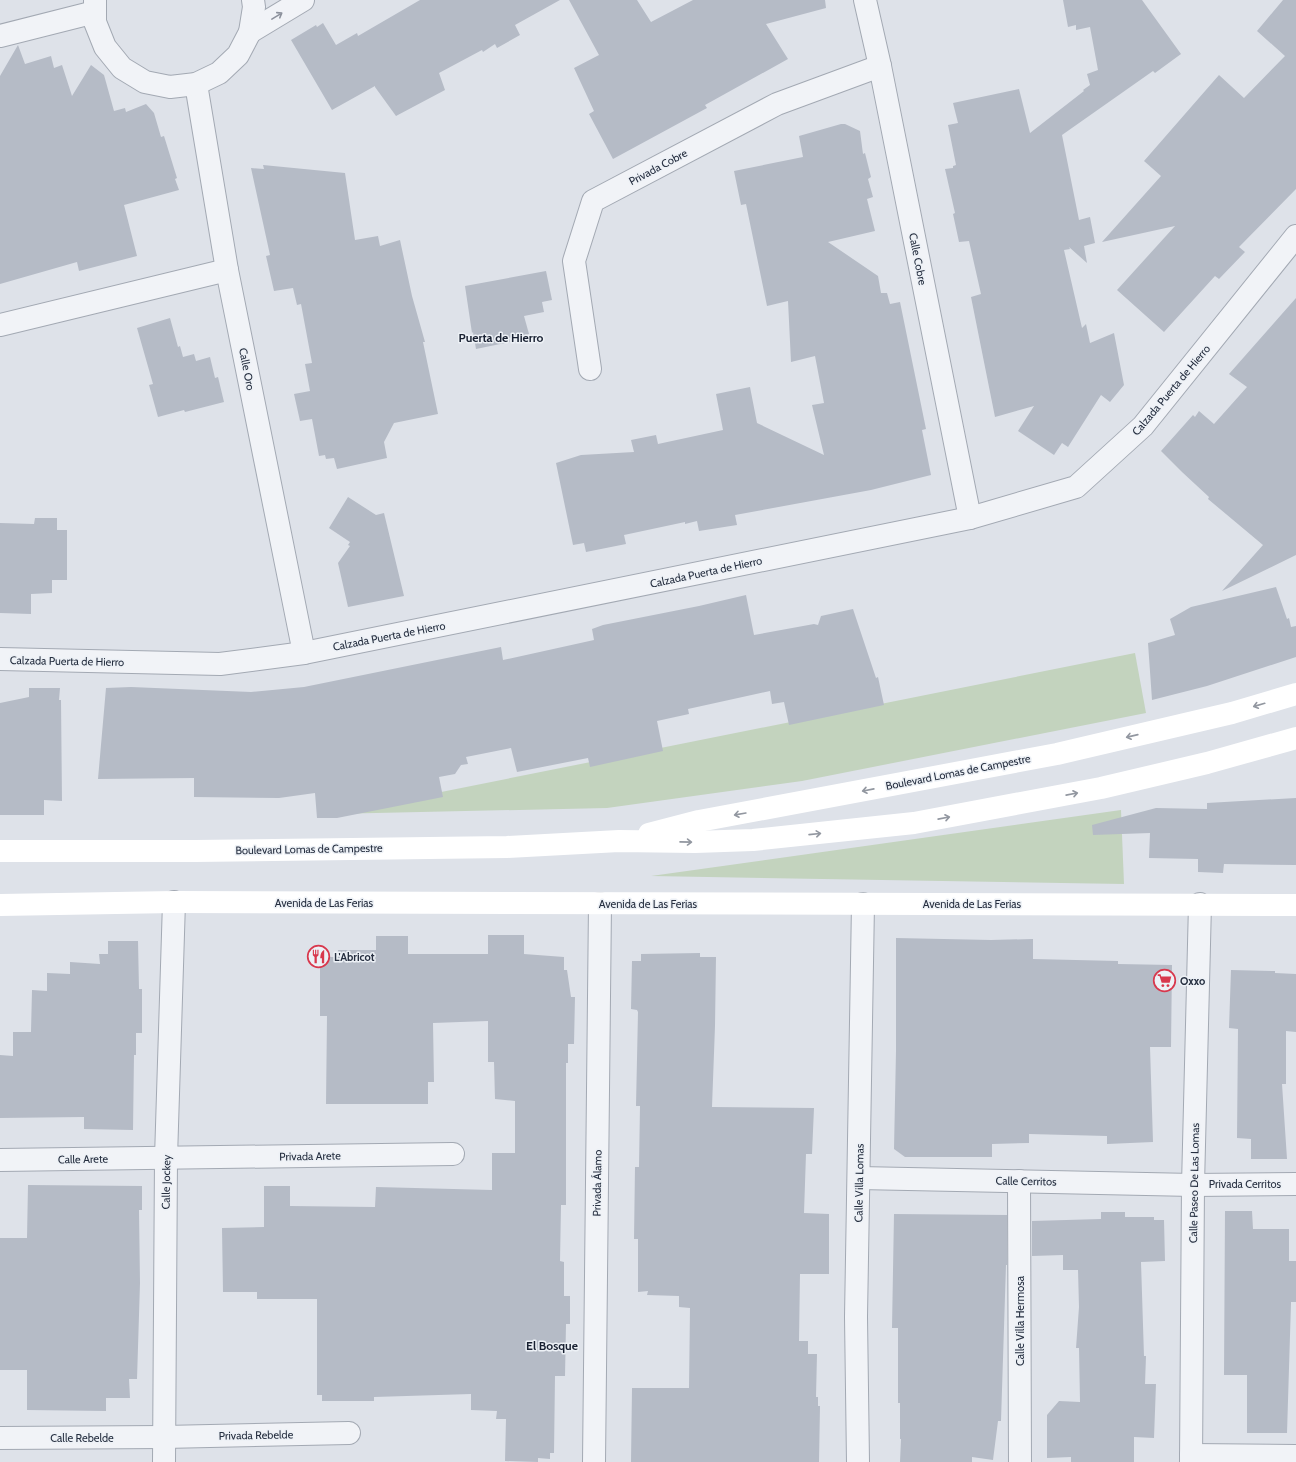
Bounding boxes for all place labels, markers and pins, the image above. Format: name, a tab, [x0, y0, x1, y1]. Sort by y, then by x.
restaurant icon: L'Abricot	[306, 944, 332, 970]
place label: L'Abricot	[334, 950, 375, 964]
supermarket icon: Oxxo	[1152, 968, 1178, 994]
place label: Oxxo	[1180, 974, 1205, 988]

